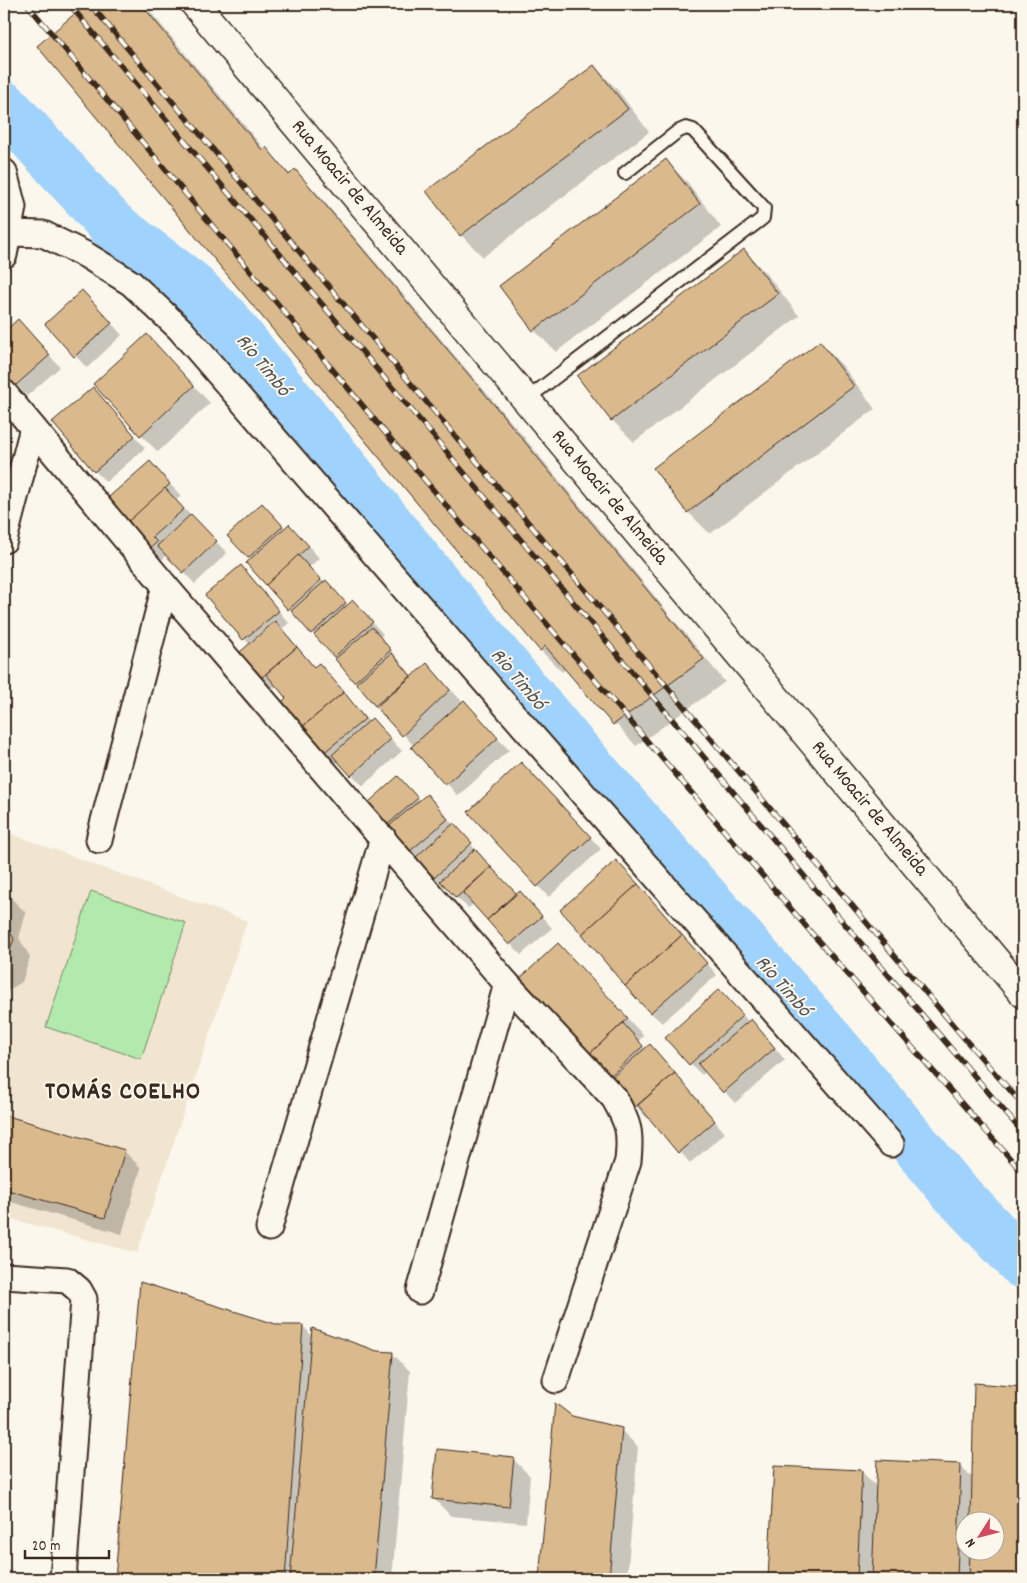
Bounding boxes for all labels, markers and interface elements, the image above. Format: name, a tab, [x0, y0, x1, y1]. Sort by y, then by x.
street label: Rua Moacir de Almeida	[284, 114, 415, 262]
water label: Rio Timbó	[227, 328, 298, 406]
street label: Rua Moacir de Almeida	[544, 424, 675, 572]
water label: Rio Timbó	[482, 642, 554, 720]
street label: Rua Moacir de Almeida	[804, 735, 935, 883]
water label: Rio Timbó	[747, 949, 819, 1027]
district label: TOMÁS COELHO	[45, 1075, 201, 1111]
north arrow	[954, 1510, 1004, 1560]
scale bar	[25, 1528, 109, 1560]
text: N	[961, 1534, 981, 1551]
text: 20 m	[32, 1536, 60, 1558]

